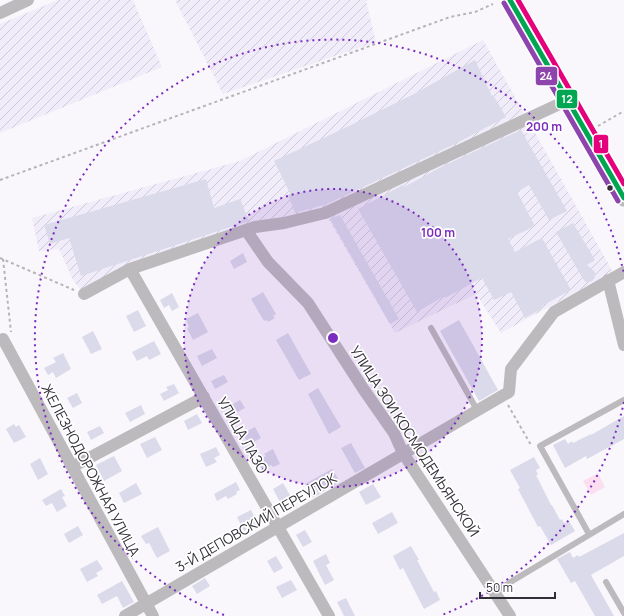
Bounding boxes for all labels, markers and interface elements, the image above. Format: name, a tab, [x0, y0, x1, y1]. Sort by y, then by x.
line badge: 24	[535, 66, 558, 86]
text: 24	[539, 68, 553, 83]
line badge: 12	[556, 89, 578, 109]
text: 12	[561, 91, 573, 106]
text: 200 m	[526, 118, 562, 135]
line badge: 1	[593, 134, 609, 154]
text: 1	[599, 136, 603, 151]
unlabelled marker	[605, 183, 615, 193]
text: 100 m	[421, 224, 455, 241]
centre of rings	[326, 331, 340, 345]
street label: УЛИЦА ЗОИ КОСМОДЕМЬЯНСКОЙ	[346, 342, 484, 540]
street label: ЖЕЛЕЗНОДОРОЖНАЯ УЛИЦА	[37, 381, 145, 560]
street label: УЛИЦА ЛАЗО	[213, 393, 273, 477]
street label: 3-Й ДЕПОВСКИЙ ПЕРЕУЛОК	[172, 468, 341, 576]
scale bar	[480, 574, 555, 600]
text: 50 m	[486, 579, 513, 596]

